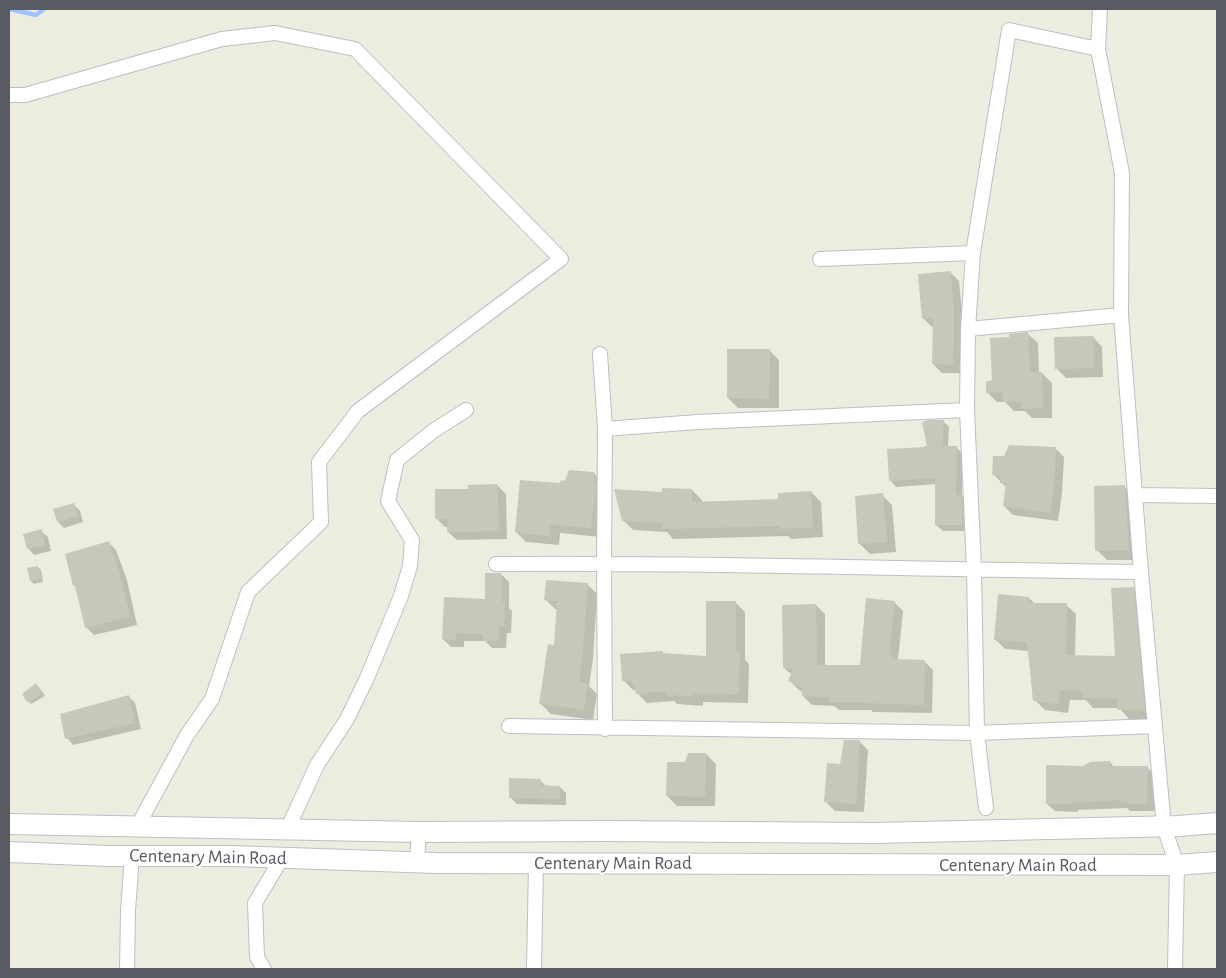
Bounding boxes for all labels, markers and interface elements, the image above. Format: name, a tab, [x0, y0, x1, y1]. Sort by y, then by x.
street label: Centenary Main Road	[129, 844, 287, 870]
street label: Centenary Main Road	[534, 852, 692, 874]
street label: Centenary Main Road	[939, 854, 1097, 876]

